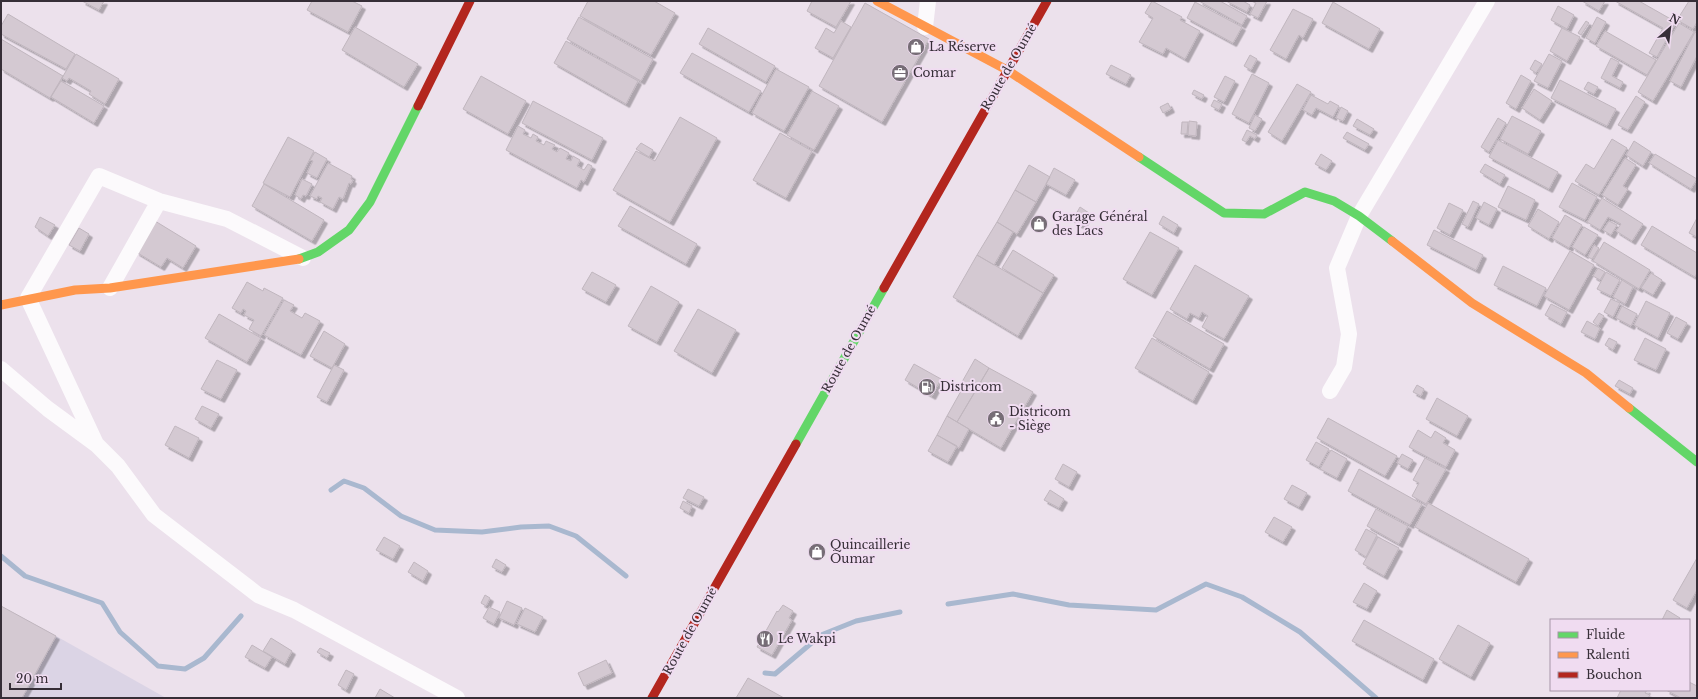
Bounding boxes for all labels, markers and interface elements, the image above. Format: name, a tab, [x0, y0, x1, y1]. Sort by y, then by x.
north arrow	[1650, 8, 1690, 48]
text: N	[1667, 11, 1683, 28]
street label: Route de Oumé	[978, 21, 1040, 113]
shop icon: La Réserve	[906, 37, 926, 57]
place label: La Réserve	[929, 39, 996, 54]
office icon: Comar	[890, 63, 910, 83]
place label: Comar	[913, 65, 956, 80]
place label: Garage Général des Lacs	[1052, 209, 1148, 238]
shop icon: Garage Général des Lacs	[1029, 214, 1049, 234]
street label: Route de Oumé	[818, 302, 879, 395]
fuel station icon: Districom	[917, 377, 937, 397]
place label: Districom	[940, 379, 1002, 394]
place label: Districom - Siège	[1009, 404, 1071, 433]
public building icon: Districom - Siège	[986, 409, 1006, 429]
place label: Quincaillerie Oumar	[830, 537, 910, 566]
shop icon: Quincaillerie Oumar	[807, 542, 827, 562]
street label: Route de Oumé	[659, 584, 720, 677]
legend	[1550, 619, 1690, 691]
text: Fluide	[1586, 627, 1625, 642]
restaurant icon: Le Wakpi	[755, 629, 775, 649]
place label: Le Wakpi	[778, 631, 836, 646]
text: Ralenti	[1586, 647, 1630, 662]
scale bar	[10, 665, 61, 691]
text: Bouchon	[1586, 667, 1642, 682]
text: 20 m	[16, 671, 48, 686]

